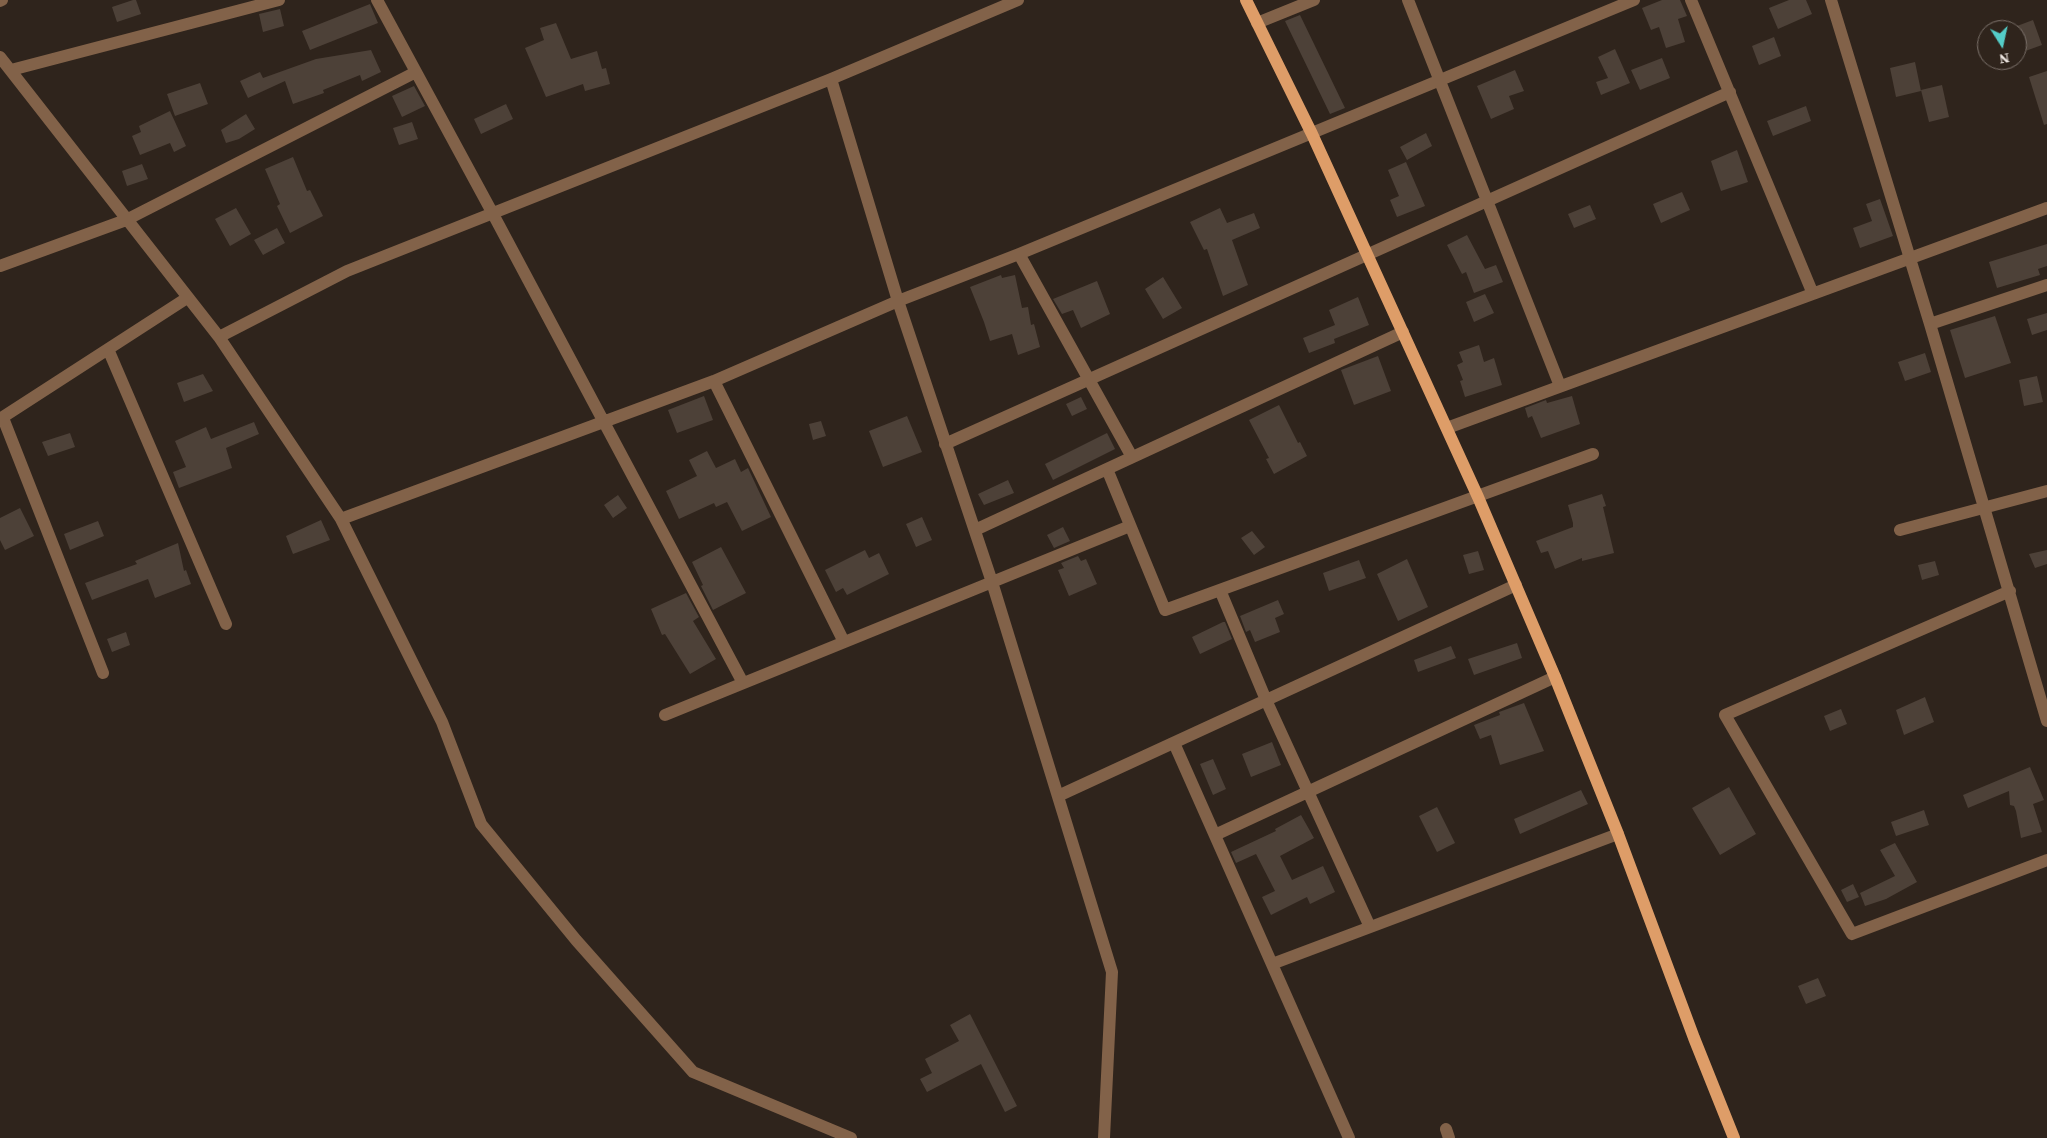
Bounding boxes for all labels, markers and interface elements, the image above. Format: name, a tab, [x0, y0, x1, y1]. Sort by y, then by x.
north arrow	[1977, 20, 2027, 70]
text: N	[1998, 48, 2011, 70]

